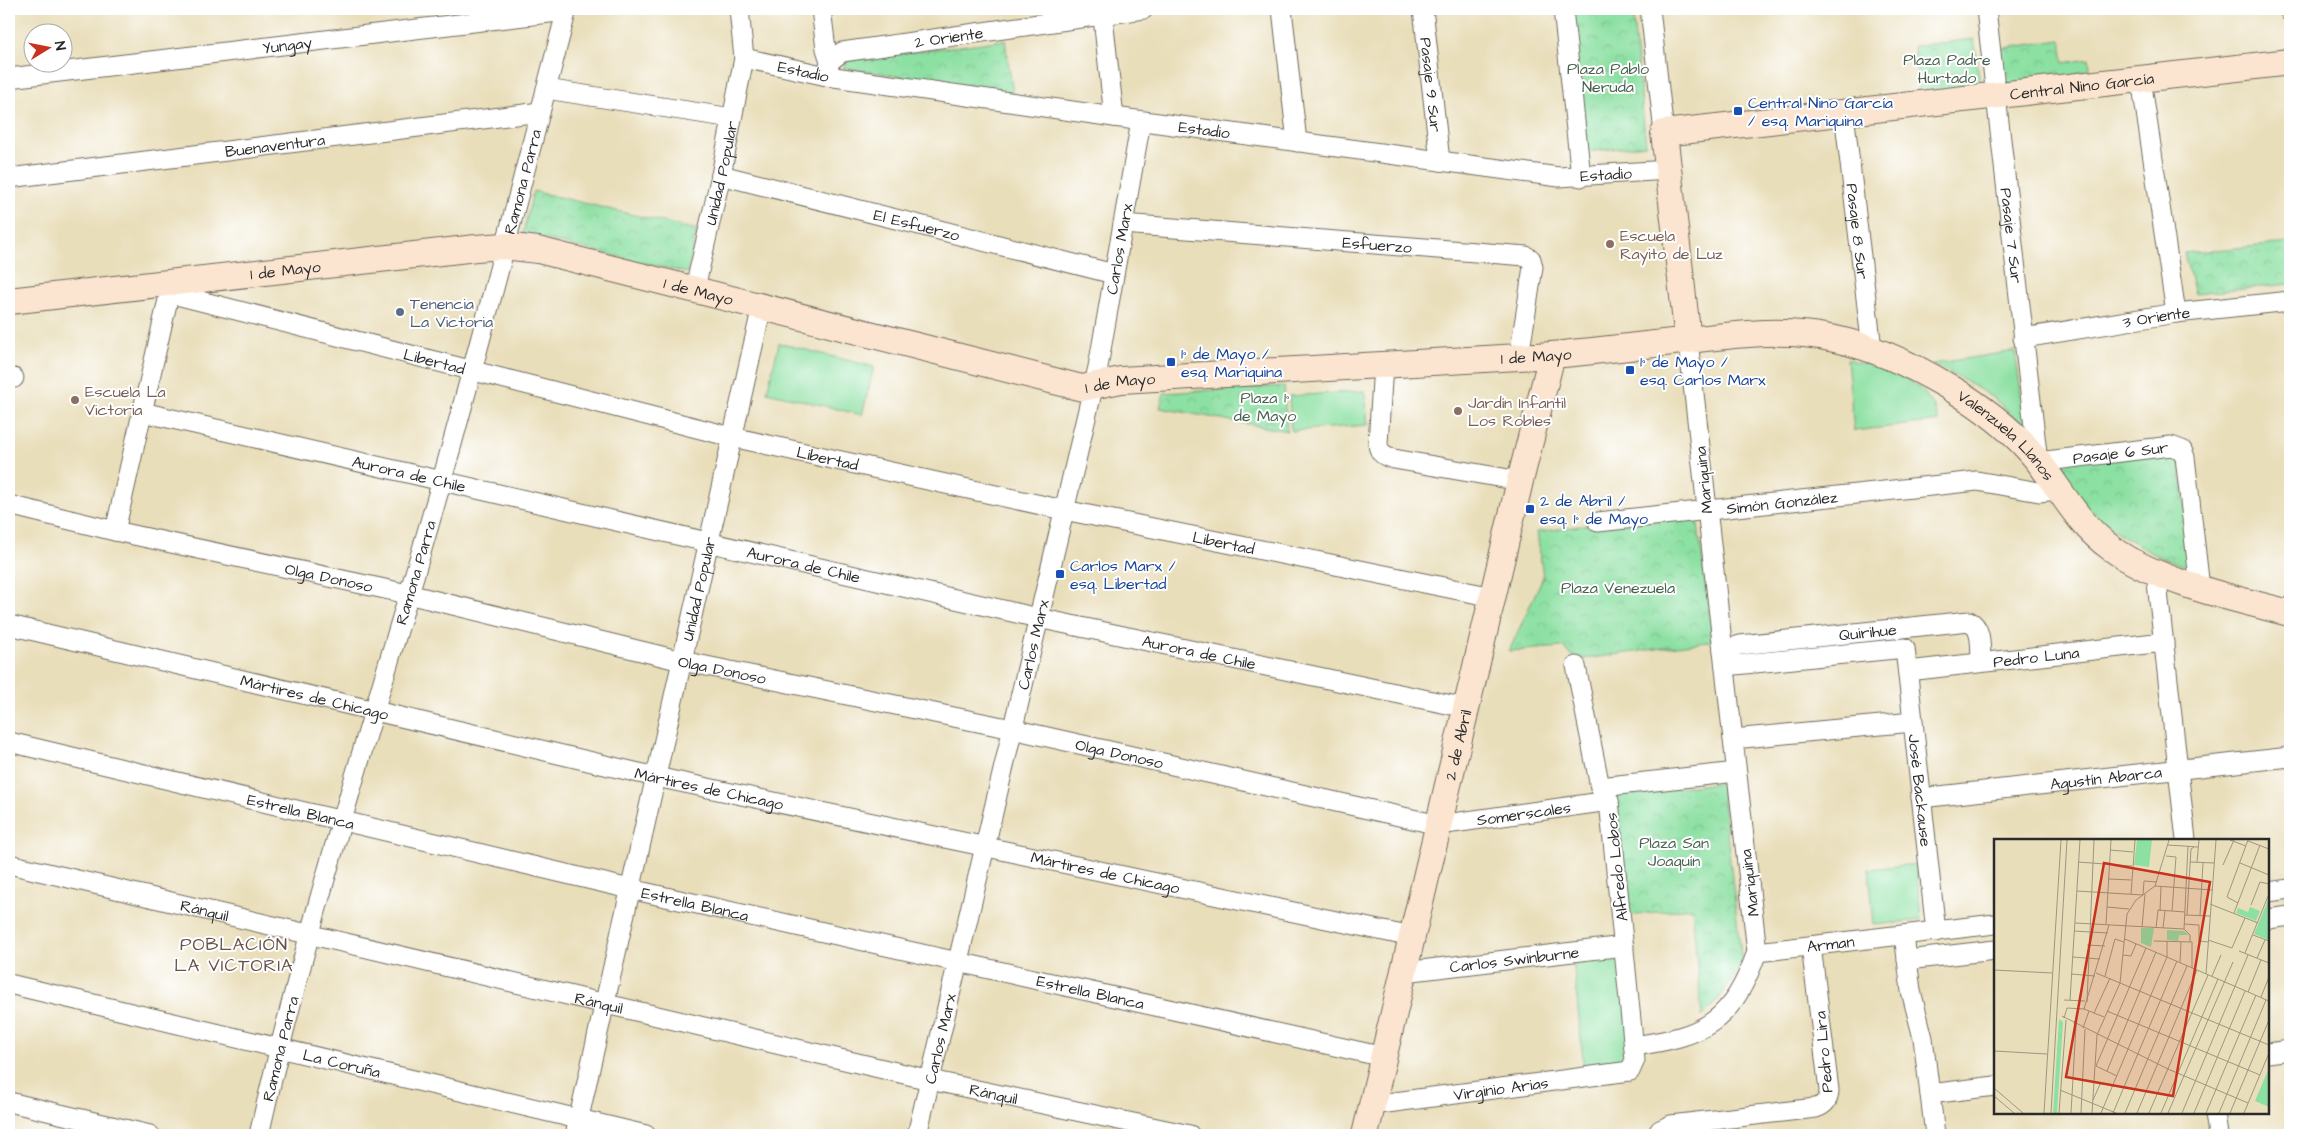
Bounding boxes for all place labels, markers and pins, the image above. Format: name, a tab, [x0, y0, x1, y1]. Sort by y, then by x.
place label: Central Nino García / esq. Mariquina	[1748, 92, 1893, 132]
marker: Central Nino García / esq. Mariquina	[1732, 105, 1744, 117]
place label: Escuela Rayito de Luz	[1620, 225, 1723, 266]
marker: Escuela Rayito de Luz	[1604, 238, 1616, 250]
place label: Tenencia La Victoria	[410, 293, 493, 333]
marker: Tenencia La Victoria	[394, 306, 406, 318]
place label: 1° de Mayo / esq. Mariquina	[1181, 343, 1282, 383]
place label: 1° de Mayo / esq. Carlos Marx	[1640, 351, 1766, 391]
marker: 1° de Mayo / esq. Mariquina	[1165, 356, 1177, 368]
marker: 1° de Mayo / esq. Carlos Marx	[1624, 364, 1636, 376]
place label: Escuela La Victoria	[85, 381, 166, 421]
place label: Jardín Infantil Los Robles	[1468, 392, 1566, 432]
marker: Escuela La Victoria	[69, 394, 81, 406]
marker: Jardín Infantil Los Robles	[1452, 405, 1464, 417]
place label: 2 de Abril / esq. 1° de Mayo	[1540, 490, 1648, 531]
marker: 2 de Abril / esq. 1° de Mayo	[1524, 503, 1536, 515]
place label: Carlos Marx / esq. Libertad	[1070, 555, 1176, 595]
marker: Carlos Marx / esq. Libertad	[1054, 568, 1066, 580]

